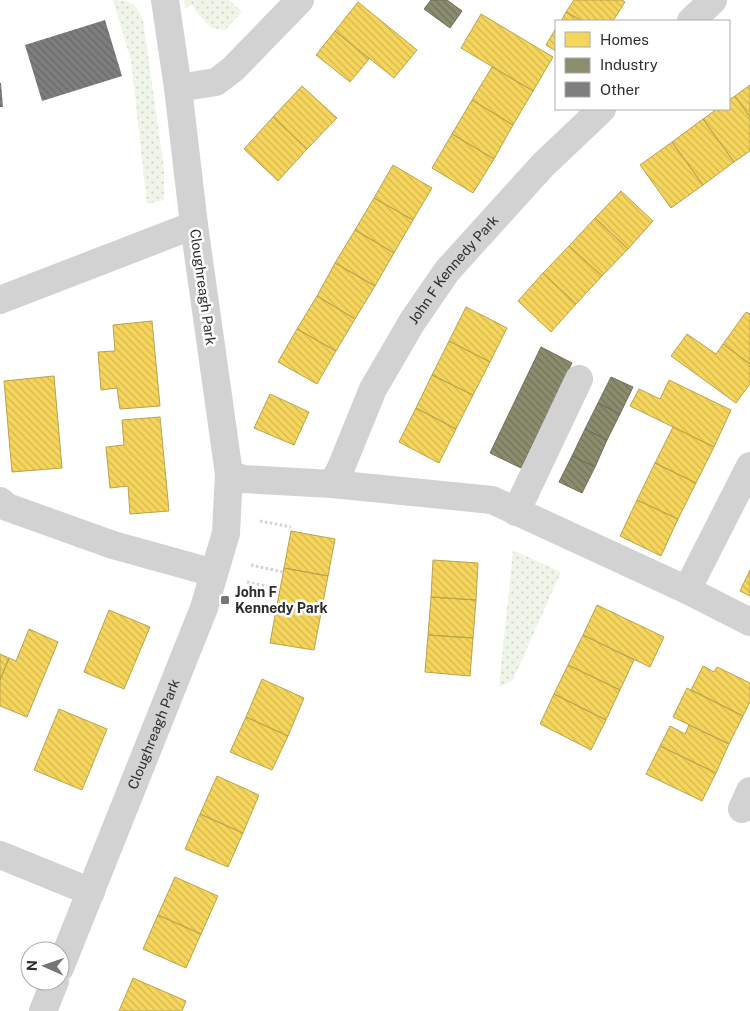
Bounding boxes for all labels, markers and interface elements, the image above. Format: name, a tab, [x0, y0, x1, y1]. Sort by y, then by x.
legend	[555, 20, 730, 110]
text: Homes	[600, 31, 649, 48]
text: Industry	[600, 56, 658, 73]
text: Other	[600, 81, 640, 98]
street label: John F Kennedy Park	[405, 212, 502, 327]
street label: Cloughreagh Park	[187, 228, 219, 346]
place label: John F Kennedy Park	[235, 584, 328, 616]
marker: John F Kennedy Park	[219, 594, 231, 606]
street label: Cloughreagh Park	[124, 676, 183, 791]
north arrow	[20, 941, 70, 991]
text: N	[24, 960, 40, 971]

